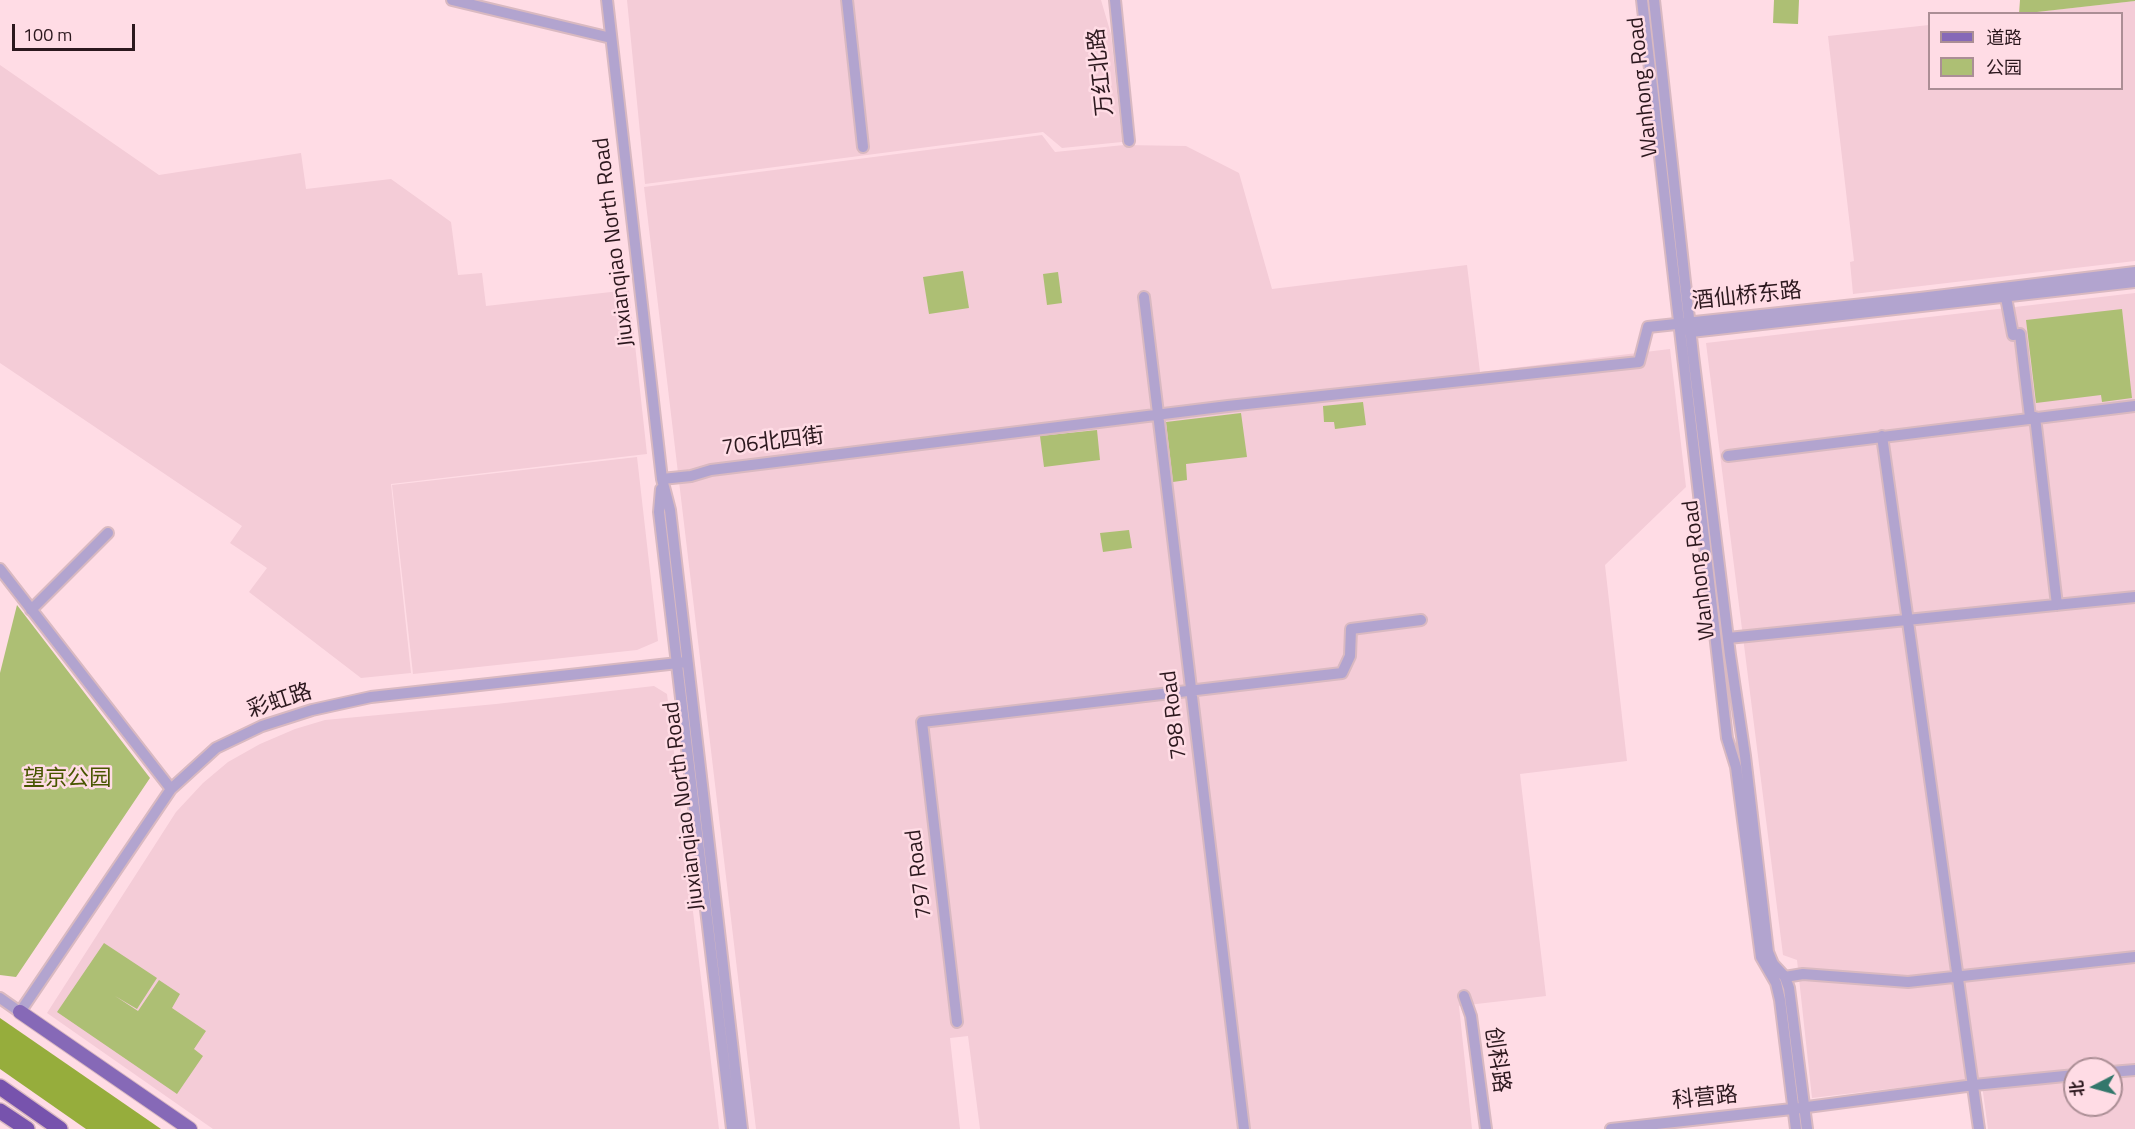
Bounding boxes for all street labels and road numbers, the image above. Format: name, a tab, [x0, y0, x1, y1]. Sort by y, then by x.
street label: Wanhong Road	[1624, 15, 1664, 159]
street label: 万红北路	[1084, 27, 1120, 117]
street label: Jiuxianqiao North Road	[589, 136, 641, 348]
street label: 酒仙桥东路	[1691, 278, 1803, 316]
street label: 706北四街	[720, 424, 826, 462]
street label: Wanhong Road	[1678, 498, 1722, 642]
street label: 798 Road	[1156, 669, 1194, 761]
street label: 彩虹路	[245, 679, 315, 725]
street label: Jiuxianqiao North Road	[659, 700, 711, 912]
street label: 797 Road	[901, 828, 939, 920]
street label: 创科路	[1478, 1025, 1514, 1095]
street label: 科营路	[1671, 1082, 1739, 1116]

